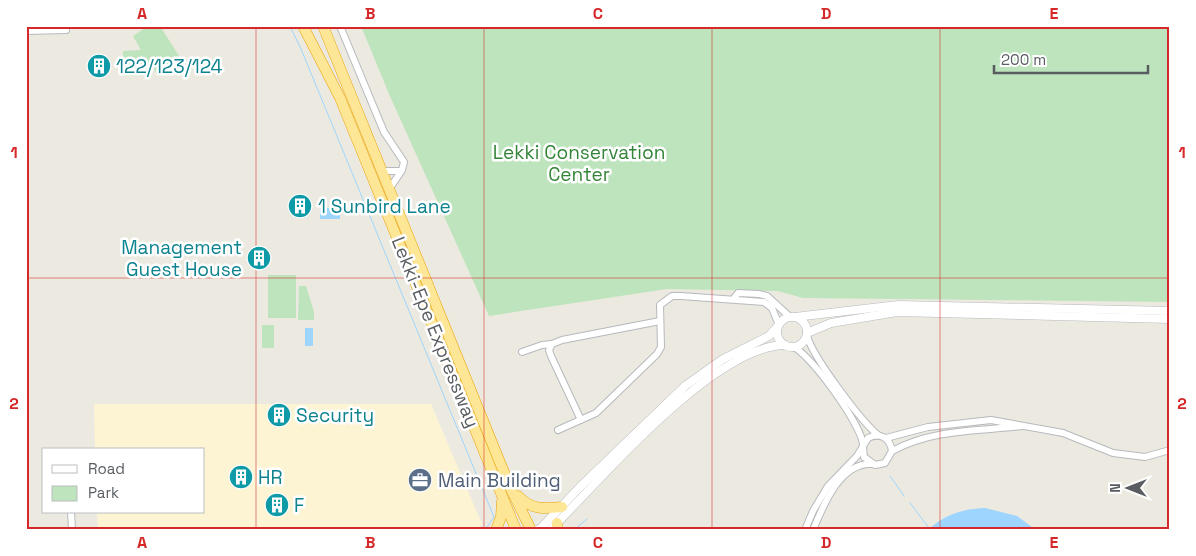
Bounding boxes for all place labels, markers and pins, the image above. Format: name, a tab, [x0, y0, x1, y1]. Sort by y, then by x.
building icon: 122/123/124	[86, 53, 112, 79]
place label: 122/123/124	[116, 54, 223, 79]
building icon: 1 Sunbird Lane	[287, 193, 313, 219]
place label: 1 Sunbird Lane	[318, 194, 451, 219]
place label: Management Guest House	[121, 235, 242, 282]
building icon: Management Guest House	[246, 245, 272, 271]
building icon: Security	[266, 402, 292, 428]
place label: Security	[296, 403, 374, 428]
building icon: HR	[228, 464, 254, 490]
place label: HR	[258, 465, 282, 490]
office icon: Main Building	[407, 467, 433, 493]
place label: Main Building	[438, 468, 561, 493]
building icon: F	[264, 492, 290, 518]
place label: F	[294, 493, 304, 518]

